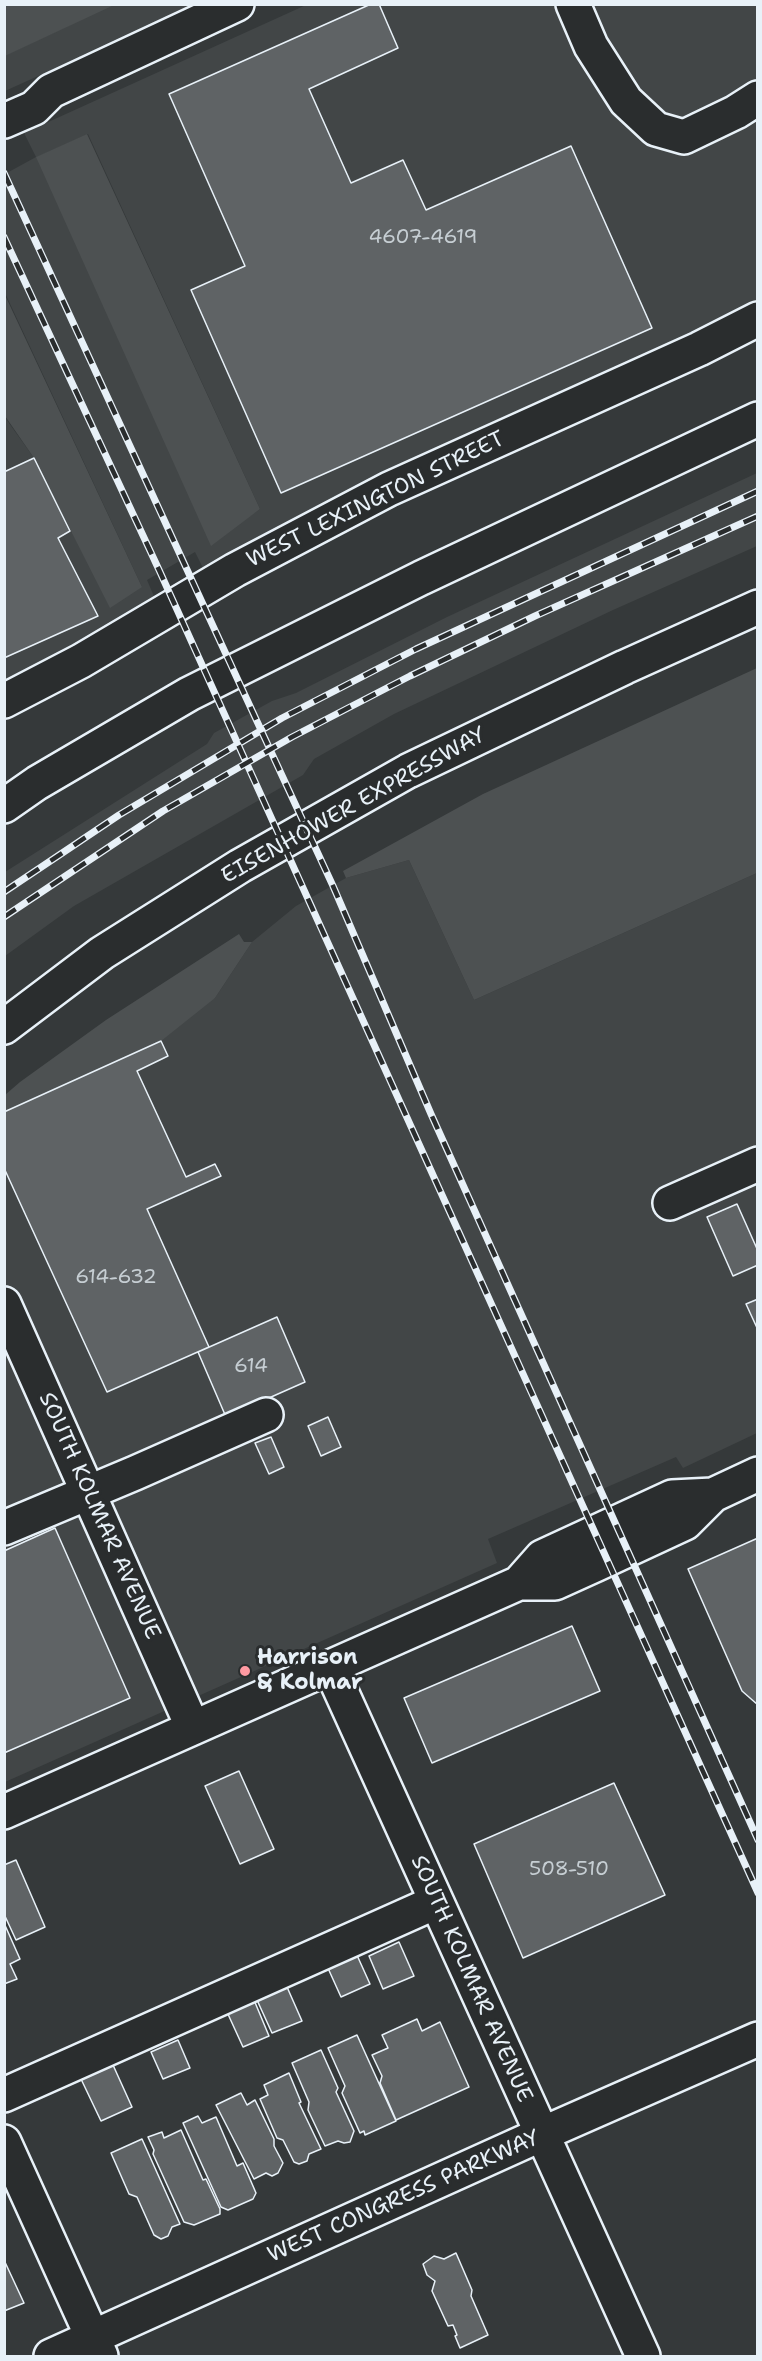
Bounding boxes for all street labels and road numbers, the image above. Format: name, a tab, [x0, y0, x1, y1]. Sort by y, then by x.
street label: WEST LEXINGTON STREET	[243, 426, 509, 574]
street label: EISENHOWER EXPRESSWAY	[217, 722, 491, 890]
street label: SOUTH KOLMAR AVENUE	[33, 1388, 165, 1644]
street label: SOUTH KOLMAR AVENUE	[405, 1851, 537, 2107]
street label: WEST CONGRESS PARKWAY	[264, 2125, 544, 2269]

